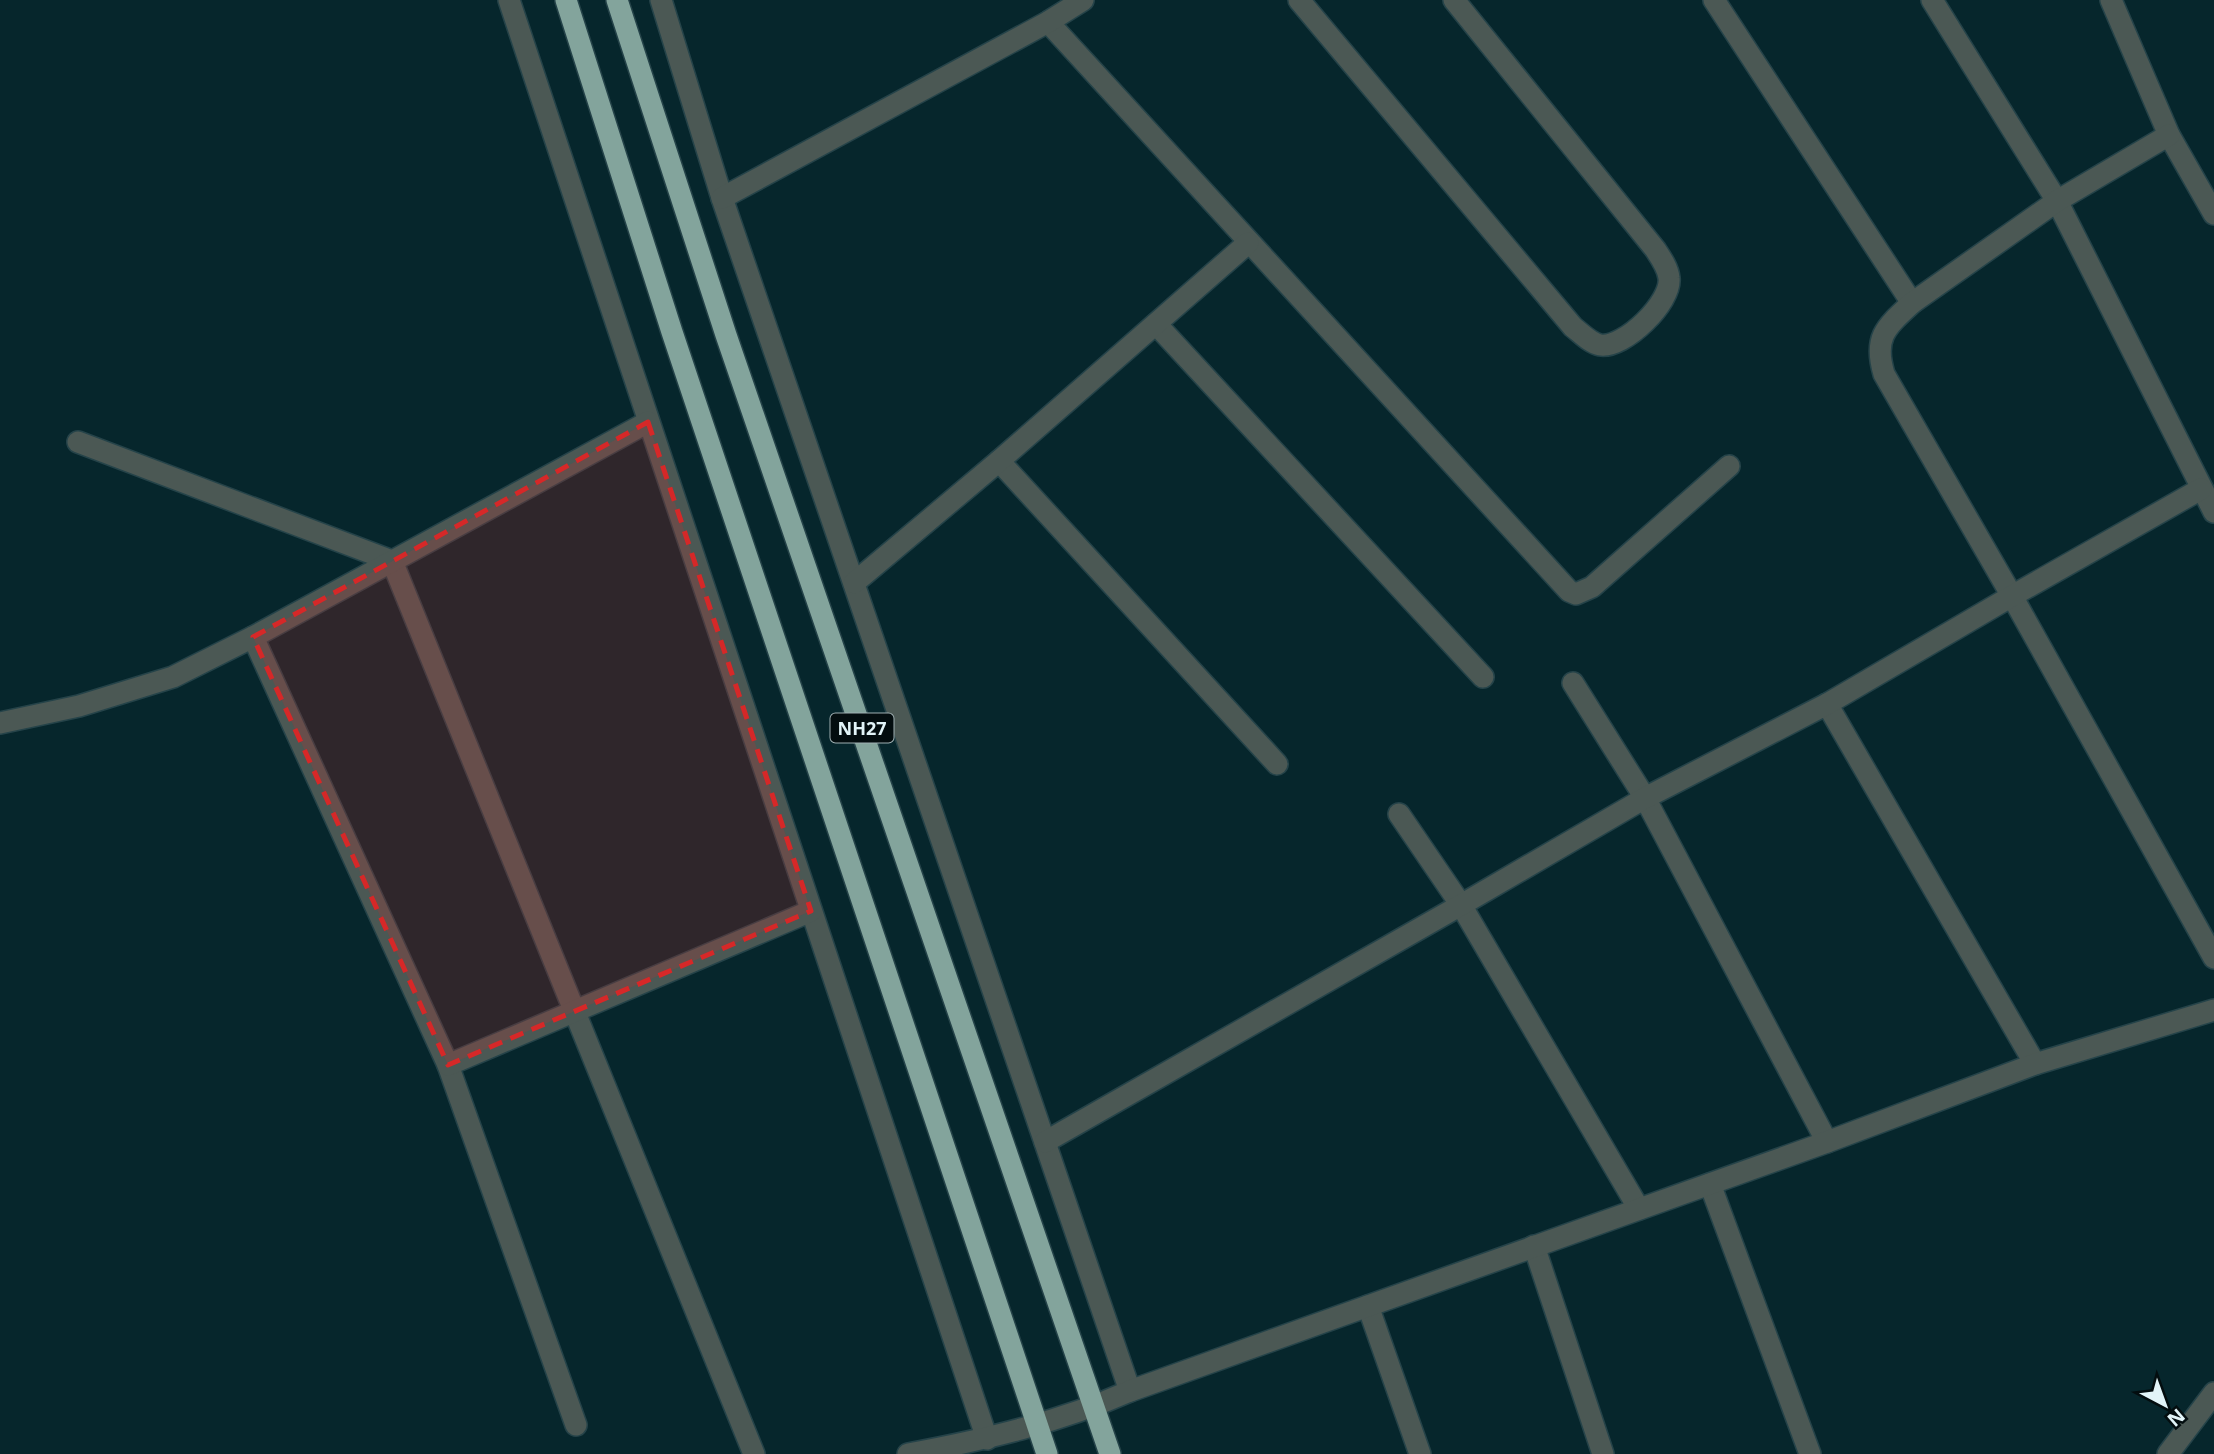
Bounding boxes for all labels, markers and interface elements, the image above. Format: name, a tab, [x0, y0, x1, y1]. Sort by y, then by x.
road number: NH27	[830, 714, 894, 742]
north arrow	[2130, 1370, 2200, 1440]
text: N	[2162, 1403, 2191, 1433]

